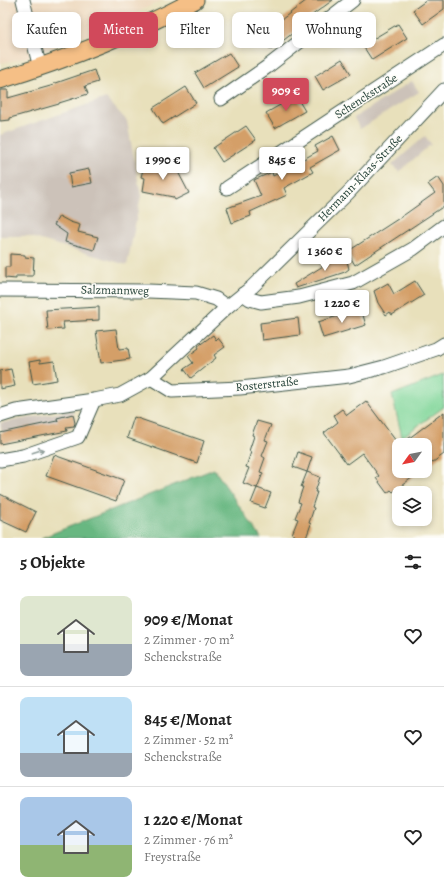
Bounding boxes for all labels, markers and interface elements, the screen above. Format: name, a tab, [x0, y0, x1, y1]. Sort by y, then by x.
chip: Kaufen	[12, 12, 81, 48]
chip: Mieten	[89, 12, 158, 48]
chip: Filter	[166, 12, 224, 48]
chip: Neu	[232, 12, 284, 48]
chip: Wohnung	[292, 12, 376, 48]
street label: Schenckstraße	[331, 70, 401, 122]
pin: 909 €	[258, 78, 314, 112]
text: 909 €	[272, 82, 300, 99]
street label: Hermann-Klaas-Straße	[314, 131, 406, 225]
pin: 1 990 €	[126, 147, 200, 181]
pin: 845 €	[254, 147, 310, 181]
text: 1 990 €	[145, 151, 181, 168]
text: 845 €	[268, 151, 296, 168]
pin: 1 360 €	[288, 238, 362, 272]
text: 1 360 €	[308, 242, 342, 259]
street label: Salzmannweg	[81, 281, 149, 299]
pin: 1 220 €	[305, 290, 379, 324]
text: 1 220 €	[324, 294, 360, 311]
street label: Rosterstraße	[235, 373, 299, 395]
north arrow	[392, 438, 432, 478]
map controls	[392, 438, 432, 526]
one-way arrow	[32, 447, 44, 455]
button: layers	[392, 486, 432, 526]
text: 5 Objekte	[20, 551, 85, 574]
icon: filters	[402, 551, 424, 573]
text: 909 €/Monat	[144, 608, 233, 631]
icon: home	[52, 612, 100, 660]
icon: heart	[402, 625, 424, 647]
text: 2 Zimmer · 70 m²	[144, 631, 234, 648]
text: Schenckstraße	[144, 648, 222, 665]
text: 845 €/Monat	[144, 708, 232, 731]
icon: home	[52, 713, 100, 761]
icon: heart	[402, 726, 424, 748]
text: 2 Zimmer · 52 m²	[144, 731, 233, 748]
text: Schenckstraße	[144, 748, 222, 765]
text: 1 220 €/Monat	[144, 808, 243, 831]
icon: home	[52, 813, 100, 861]
icon: heart	[402, 826, 424, 848]
text: 2 Zimmer · 76 m²	[144, 831, 233, 848]
text: Freystraße	[144, 848, 201, 865]

